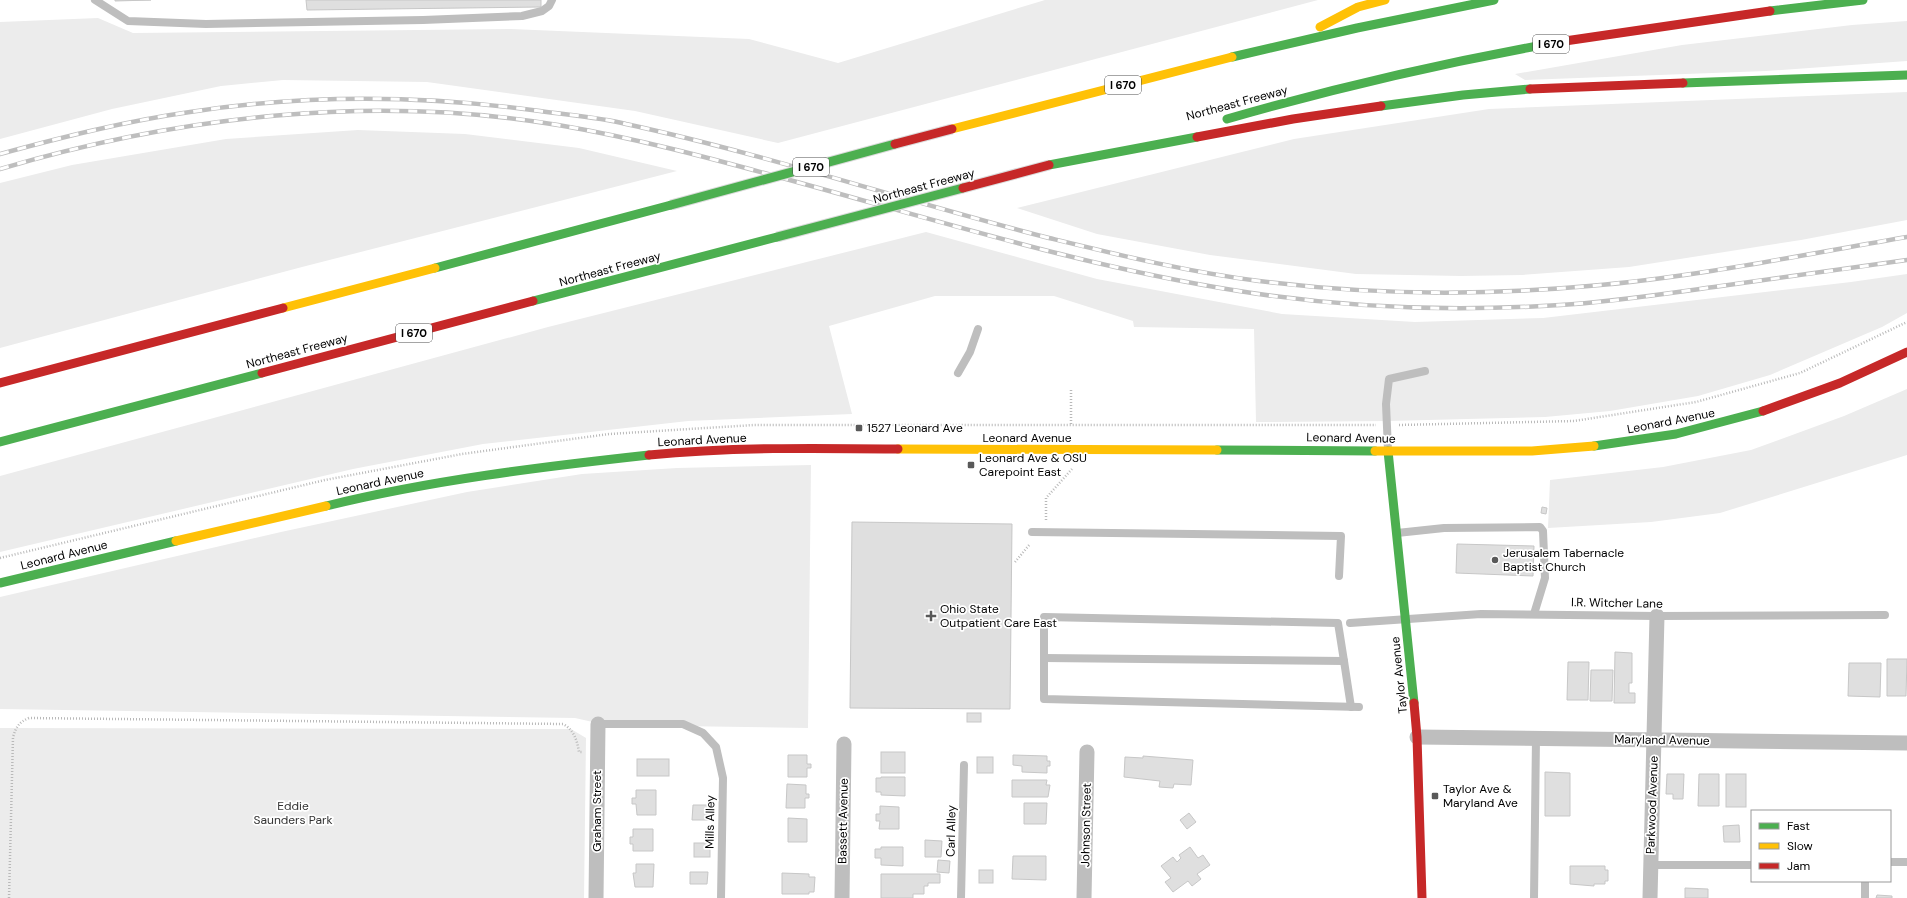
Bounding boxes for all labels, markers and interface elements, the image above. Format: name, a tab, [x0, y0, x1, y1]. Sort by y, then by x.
road number: I 670	[1533, 35, 1569, 53]
road number: I 670	[1105, 76, 1141, 94]
street label: Northeast Freeway	[1184, 82, 1290, 124]
road number: I 670	[793, 158, 829, 176]
street label: Northeast Freeway	[871, 165, 977, 207]
street label: Northeast Freeway	[557, 248, 663, 290]
road number: I 670	[396, 324, 432, 342]
street label: Northeast Freeway	[244, 330, 350, 372]
street label: Leonard Avenue	[1626, 405, 1716, 437]
place label: 1527 Leonard Ave	[867, 420, 963, 436]
marker: 1527 Leonard Ave	[854, 423, 864, 433]
street label: Leonard Avenue	[1306, 429, 1396, 447]
street label: Leonard Avenue	[657, 430, 747, 450]
street label: Leonard Avenue	[982, 430, 1072, 446]
place label: Leonard Ave & OSU Carepoint East	[979, 450, 1087, 480]
marker: Leonard Ave & OSU Carepoint East	[966, 460, 976, 470]
street label: Leonard Avenue	[335, 465, 425, 499]
street label: Leonard Avenue	[19, 536, 109, 574]
place label: Jerusalem Tabernacle Baptist Church	[1503, 545, 1624, 575]
marker: Jerusalem Tabernacle Baptist Church	[1490, 555, 1500, 565]
street label: I.R. Witcher Lane	[1571, 594, 1663, 612]
place label: Ohio State Outpatient Care East	[940, 601, 1057, 631]
marker: Ohio State Outpatient Care East	[925, 610, 937, 622]
street label: Taylor Avenue	[1387, 636, 1411, 714]
street label: Maryland Avenue	[1614, 731, 1710, 749]
street label: Parkwood Avenue	[1642, 755, 1662, 854]
street label: Graham Street	[589, 770, 605, 852]
street label: Bassett Avenue	[834, 778, 852, 864]
place label: Taylor Ave & Maryland Ave	[1443, 781, 1518, 811]
street label: Johnson Street	[1077, 783, 1095, 867]
marker: Taylor Ave & Maryland Ave	[1430, 791, 1440, 801]
street label: Mills Alley	[702, 794, 718, 849]
park label: Eddie Saunders Park	[254, 798, 332, 828]
street label: Carl Alley	[943, 805, 959, 857]
legend	[1751, 810, 1891, 882]
text: Fast	[1787, 818, 1810, 834]
text: Slow	[1787, 838, 1813, 854]
text: Jam	[1787, 858, 1810, 874]

